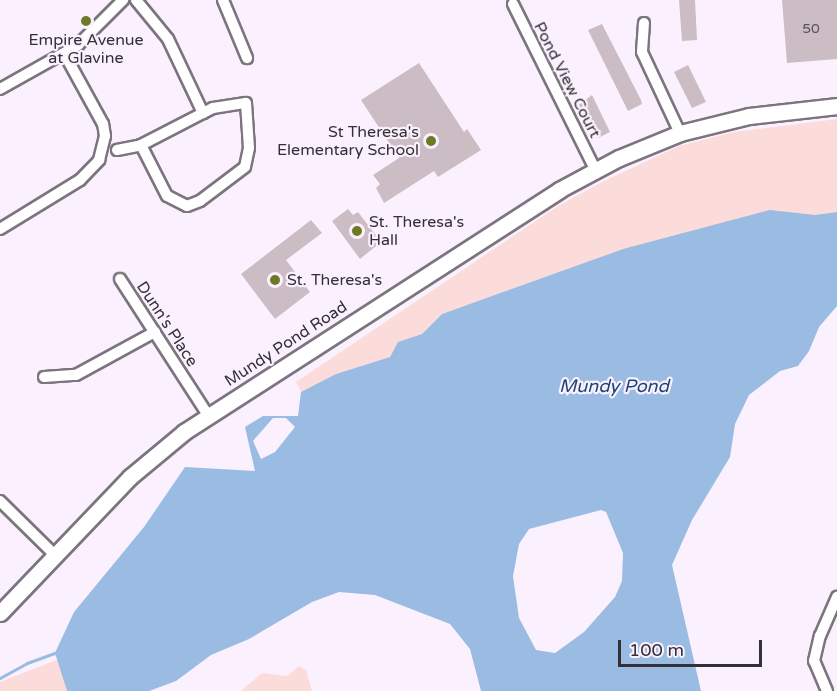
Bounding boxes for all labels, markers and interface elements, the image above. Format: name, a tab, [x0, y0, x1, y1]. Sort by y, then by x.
marker: Empire Avenue at Glavine	[79, 14, 93, 28]
street label: Pond View Court	[529, 19, 605, 141]
house number: 50	[802, 21, 820, 37]
place label: Empire Avenue at Glavine	[28, 30, 144, 68]
place label: St Theresa's Elementary School	[277, 122, 419, 160]
marker: St Theresa's Elementary School	[424, 134, 438, 148]
place label: St. Theresa's Hall	[369, 212, 464, 250]
marker: St. Theresa's Hall	[350, 224, 364, 238]
place label: St. Theresa's	[287, 270, 382, 290]
marker: St. Theresa's	[268, 273, 282, 287]
street label: Dunn's Place	[132, 278, 202, 370]
street label: Mundy Pond Road	[221, 297, 351, 391]
water label: Mundy Pond	[559, 375, 669, 397]
scale bar	[621, 628, 765, 666]
text: 100 m	[629, 639, 684, 661]

